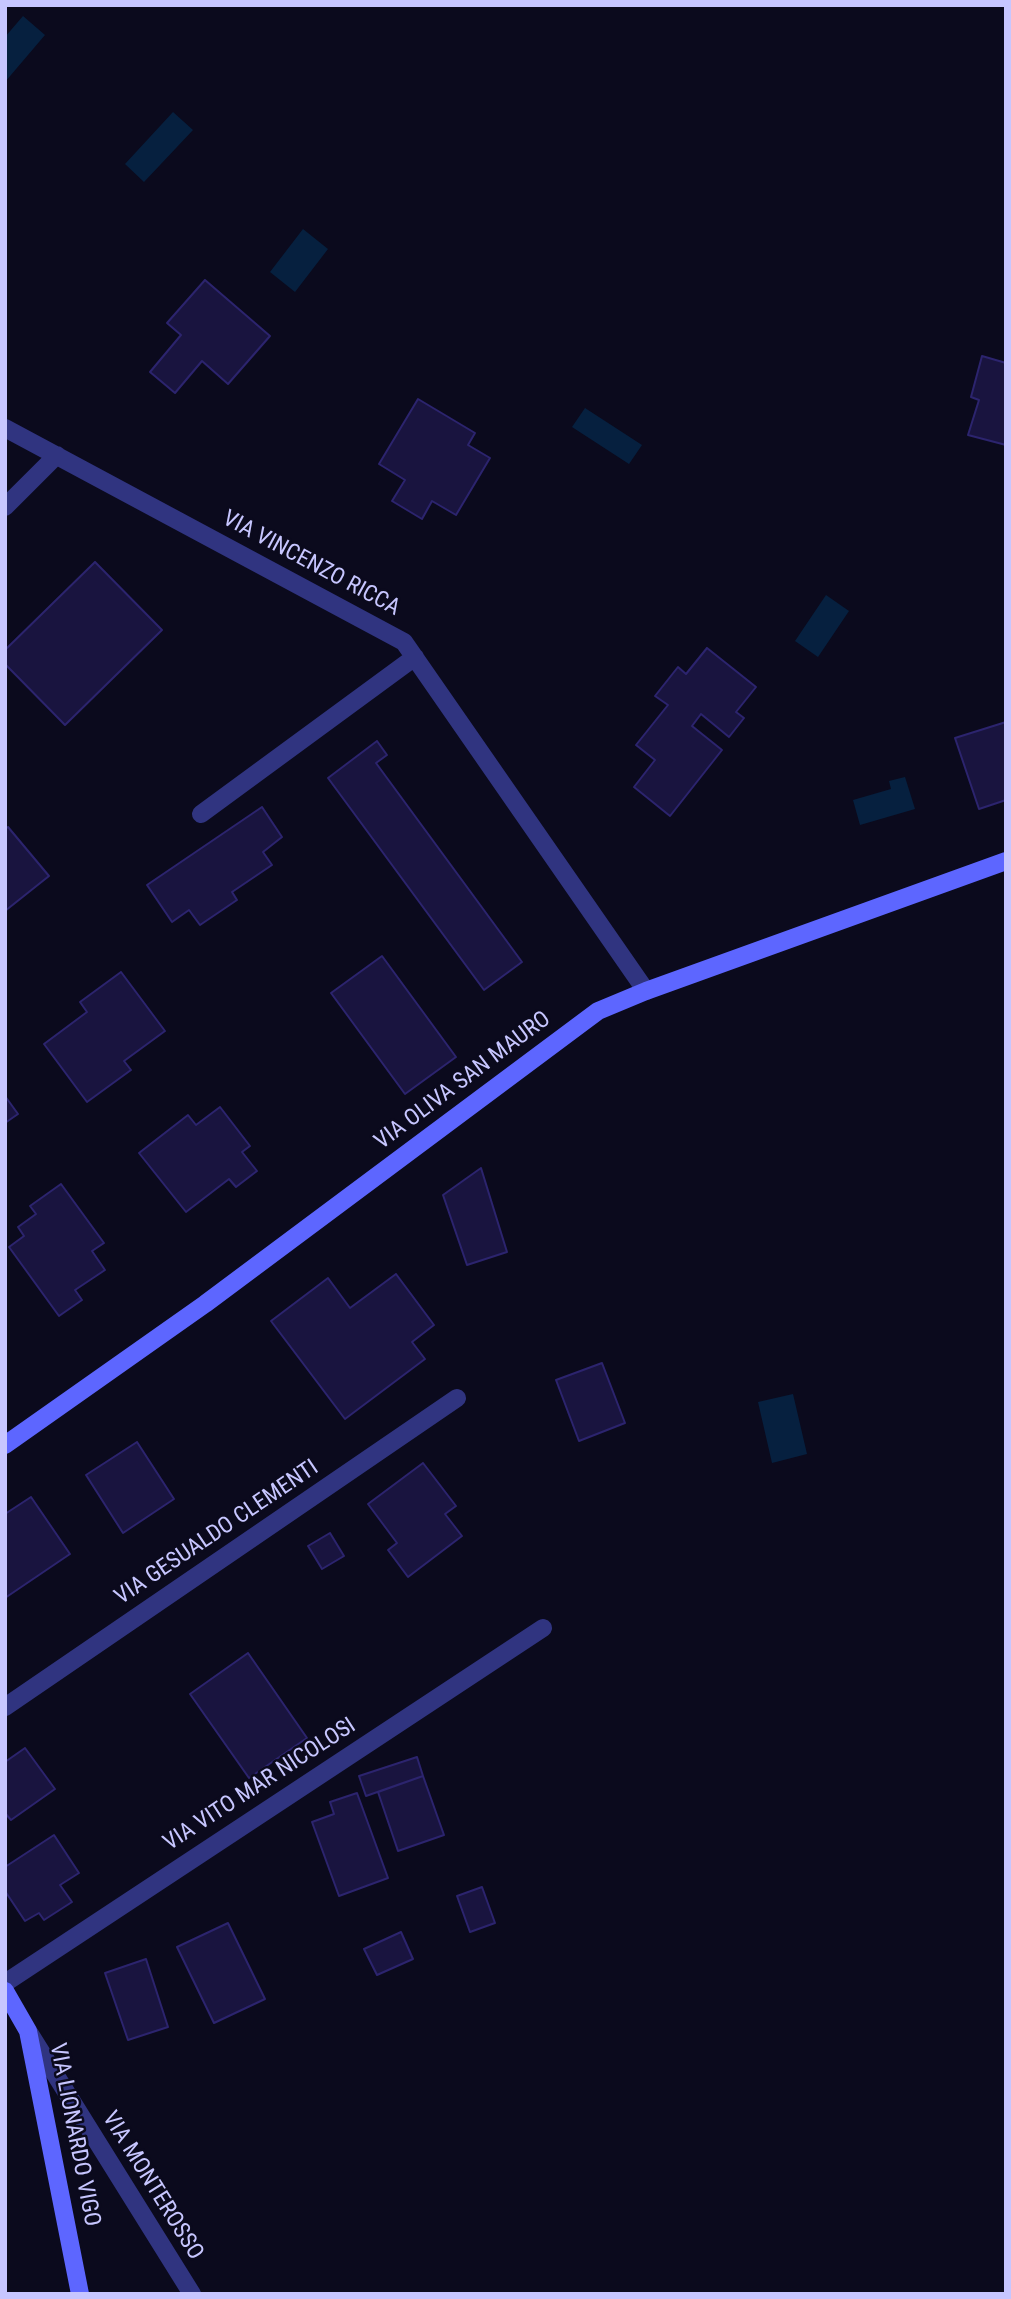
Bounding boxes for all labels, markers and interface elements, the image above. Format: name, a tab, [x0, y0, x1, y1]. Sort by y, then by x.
street label: VIA VINCENZO RICCA	[217, 506, 405, 622]
street label: VIA OLIVA SAN MAURO	[370, 1006, 556, 1156]
street label: VIA GESUALDO CLEMENTI	[110, 1455, 324, 1611]
street label: VIA VITO MAR NICOLOSI	[159, 1713, 361, 1857]
street label: VIA LIONARDO VIGO	[43, 2041, 105, 2229]
street label: VIA MONTEROSSO	[95, 2107, 209, 2265]

